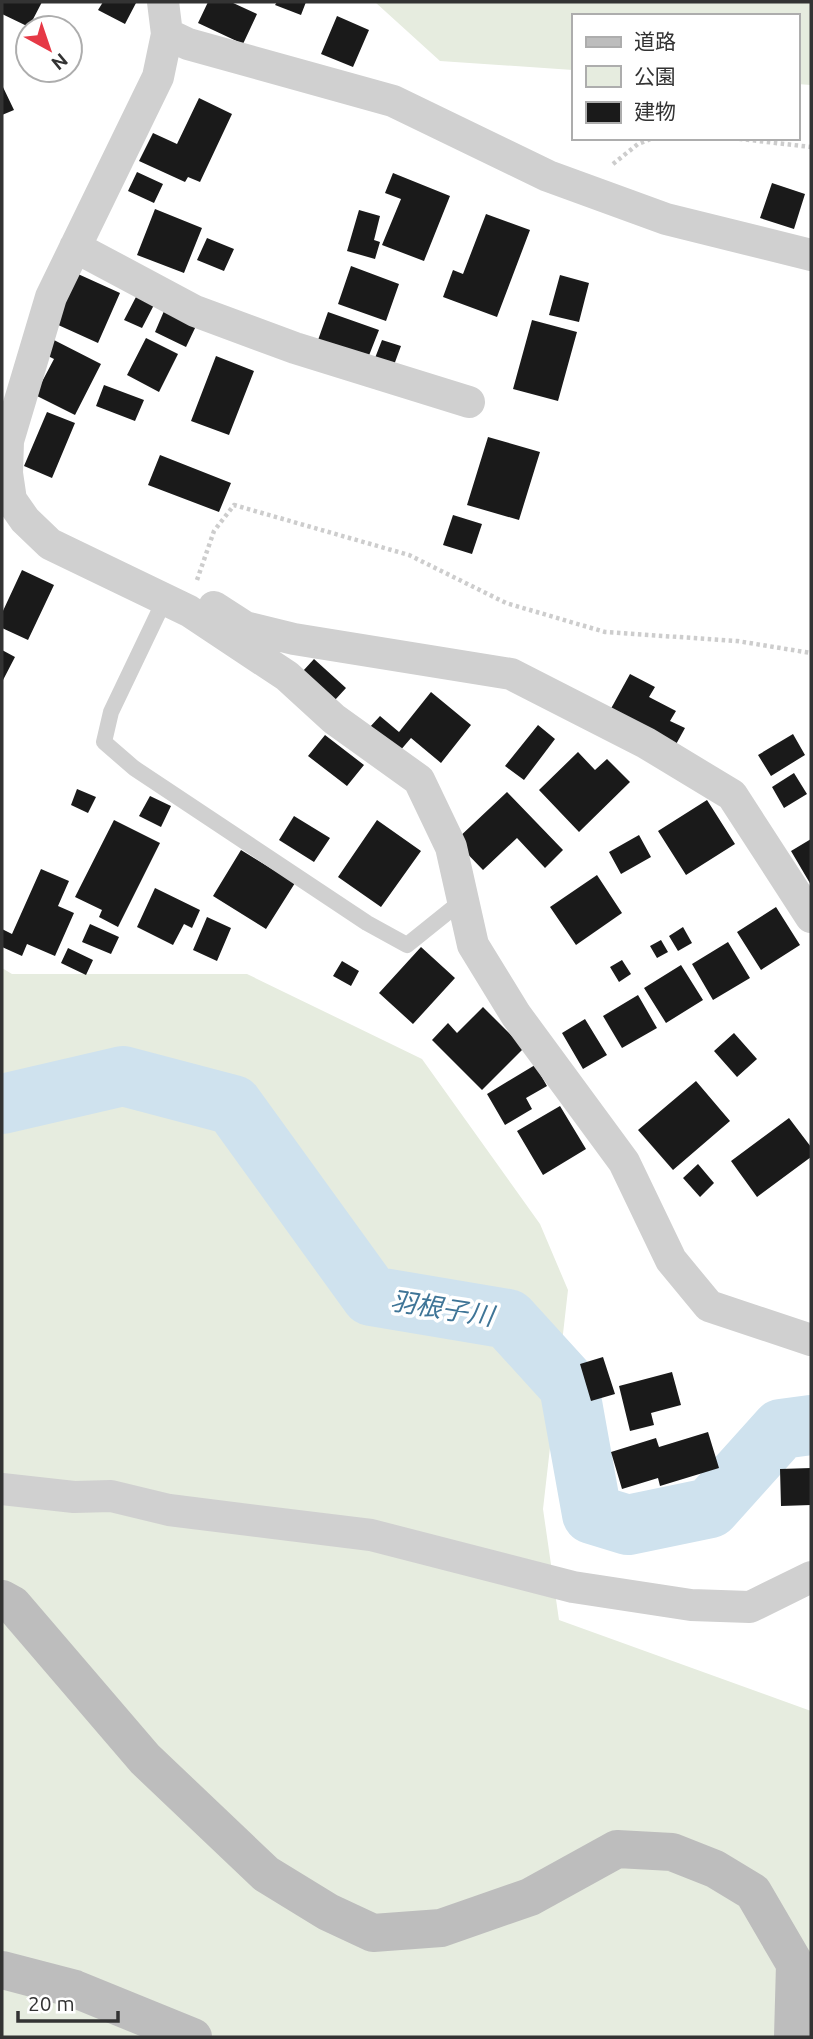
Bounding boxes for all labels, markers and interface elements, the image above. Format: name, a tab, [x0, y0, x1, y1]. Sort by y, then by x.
north arrow	[14, 14, 84, 84]
legend	[572, 14, 799, 140]
text: 道路	[634, 29, 676, 53]
text: N	[47, 49, 72, 75]
text: 公園	[634, 64, 676, 88]
text: 建物	[634, 99, 676, 123]
water label: 羽根子川	[388, 1286, 499, 1331]
scale bar	[18, 1980, 117, 2024]
text: 20 m	[28, 1991, 75, 2015]

